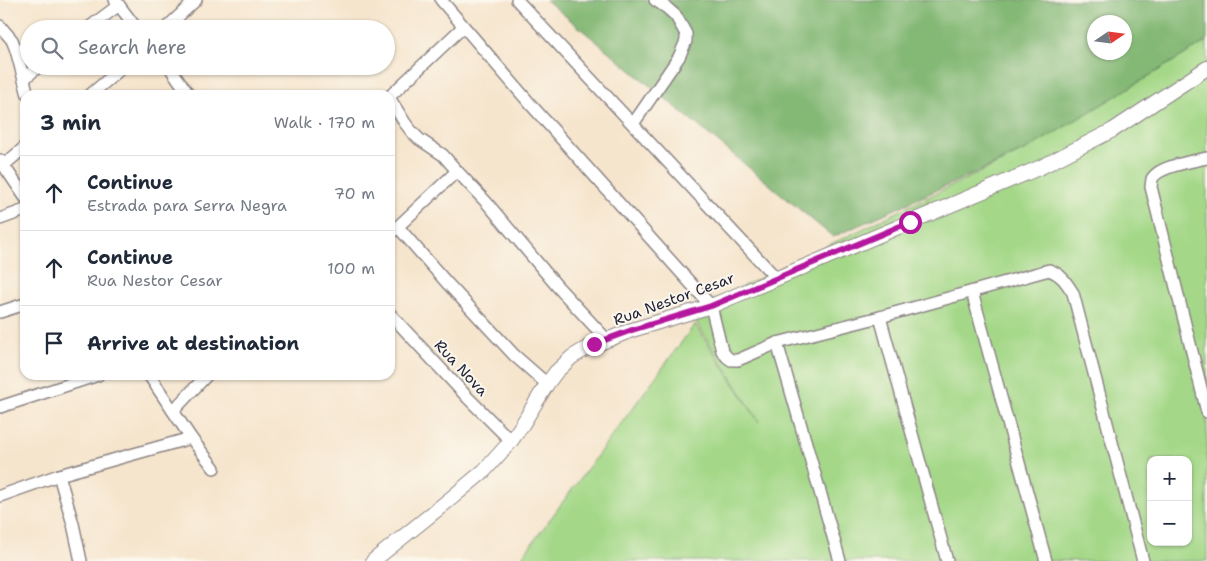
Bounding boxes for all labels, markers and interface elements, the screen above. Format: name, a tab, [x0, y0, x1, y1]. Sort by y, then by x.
north arrow	[1087, 15, 1132, 60]
search box	[20, 20, 395, 75]
icon: search	[38, 34, 66, 62]
text: Search here	[78, 35, 187, 60]
text: 3 min	[40, 109, 101, 137]
text: Walk · 170 m	[274, 112, 375, 133]
text: Continue	[87, 170, 173, 195]
icon: ahead	[40, 179, 68, 207]
text: 70 m	[334, 183, 375, 204]
text: Estrada para Serra Negra	[87, 195, 287, 216]
route start	[899, 211, 922, 234]
text: Continue	[87, 245, 173, 270]
icon: ahead	[40, 254, 68, 282]
text: 100 m	[327, 258, 375, 279]
street label: Rua Nestor Cesar	[611, 268, 737, 330]
text: Rua Nestor Cesar	[87, 270, 223, 291]
icon: arrive	[40, 329, 68, 357]
text: Arrive at destination	[87, 331, 299, 356]
route end	[583, 333, 606, 356]
street label: Rua Nova	[430, 336, 493, 401]
map controls	[1147, 456, 1192, 546]
button: +	[1147, 456, 1192, 501]
button: −	[1147, 501, 1192, 546]

